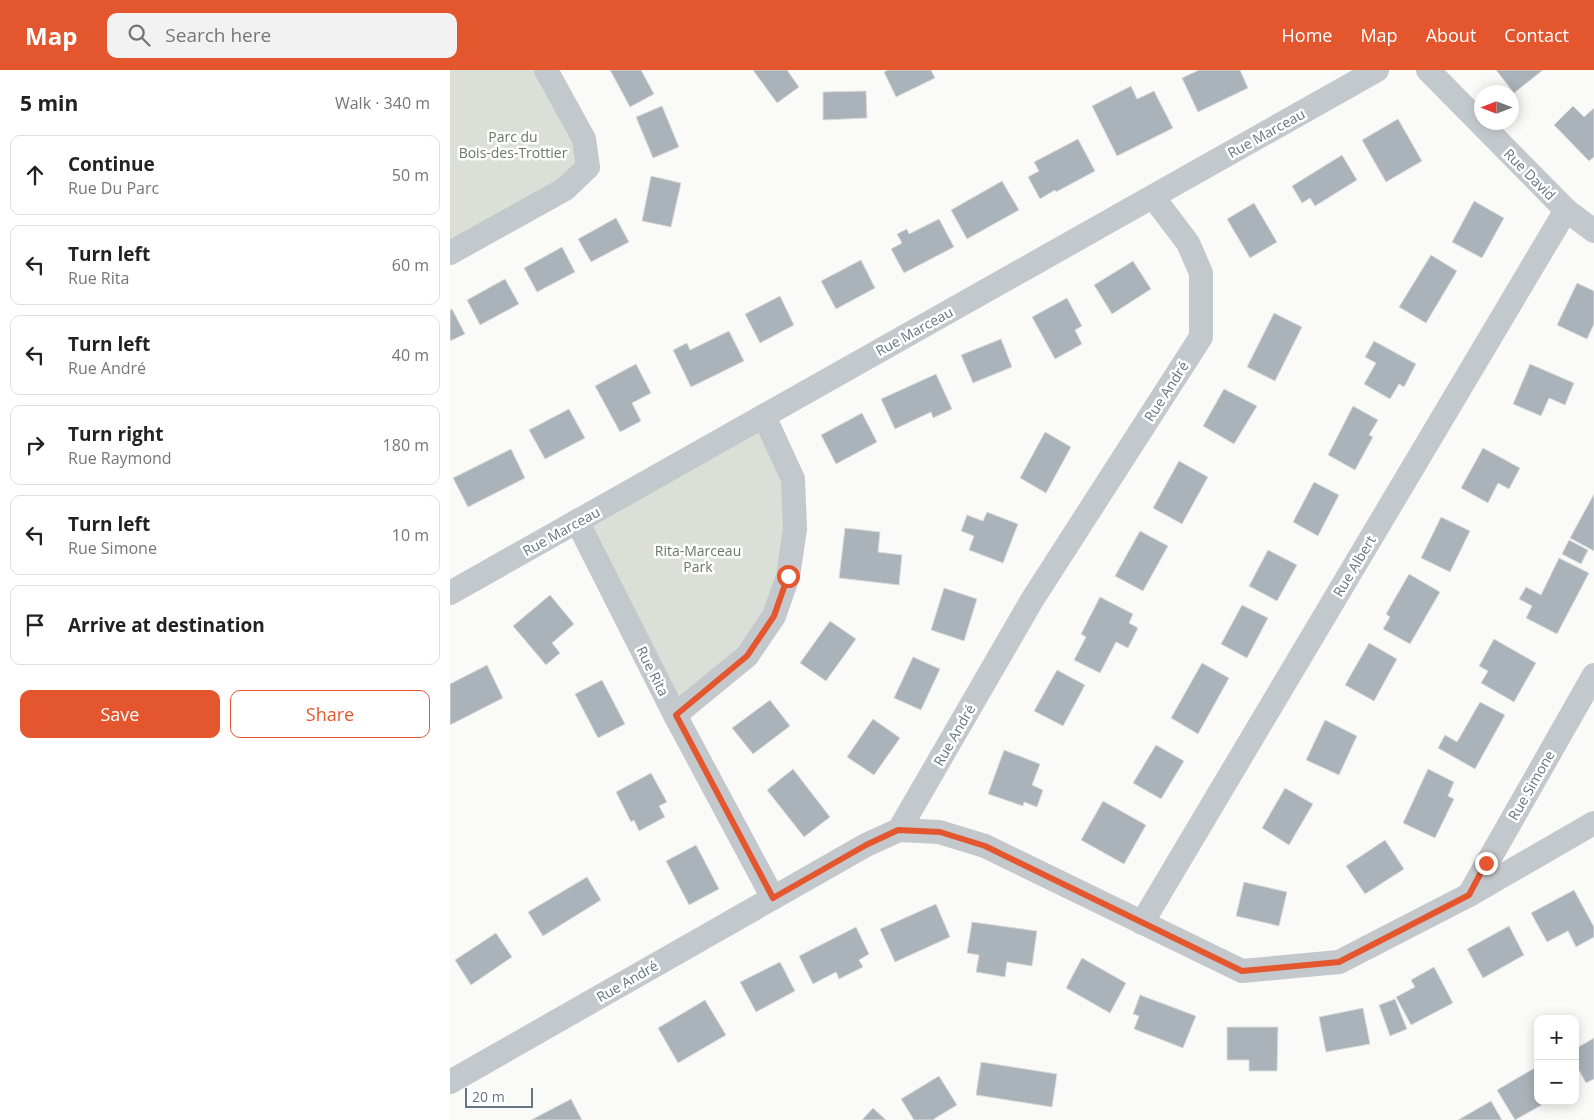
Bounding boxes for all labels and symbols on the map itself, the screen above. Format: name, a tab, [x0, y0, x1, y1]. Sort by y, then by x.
north arrow	[1474, 85, 1519, 130]
street label: Rue Marceau	[1224, 104, 1308, 162]
park label: Parc du Bois-des-Trottier	[459, 127, 568, 162]
street label: Rue David	[1500, 144, 1560, 204]
street label: Rue Marceau	[872, 302, 956, 360]
street label: Rue André	[1139, 357, 1193, 425]
street label: Rue Marceau	[519, 502, 603, 560]
street label: Rue Albert	[1328, 532, 1380, 600]
park label: Rita-Marceau Park	[655, 541, 741, 576]
route start	[777, 565, 800, 588]
street label: Rue Rita	[632, 643, 674, 699]
street label: Rue André	[929, 701, 979, 769]
street label: Rue Simone	[1503, 746, 1559, 823]
route end	[1475, 852, 1498, 875]
street label: Rue André	[593, 956, 661, 1006]
scale bar	[465, 1085, 532, 1108]

